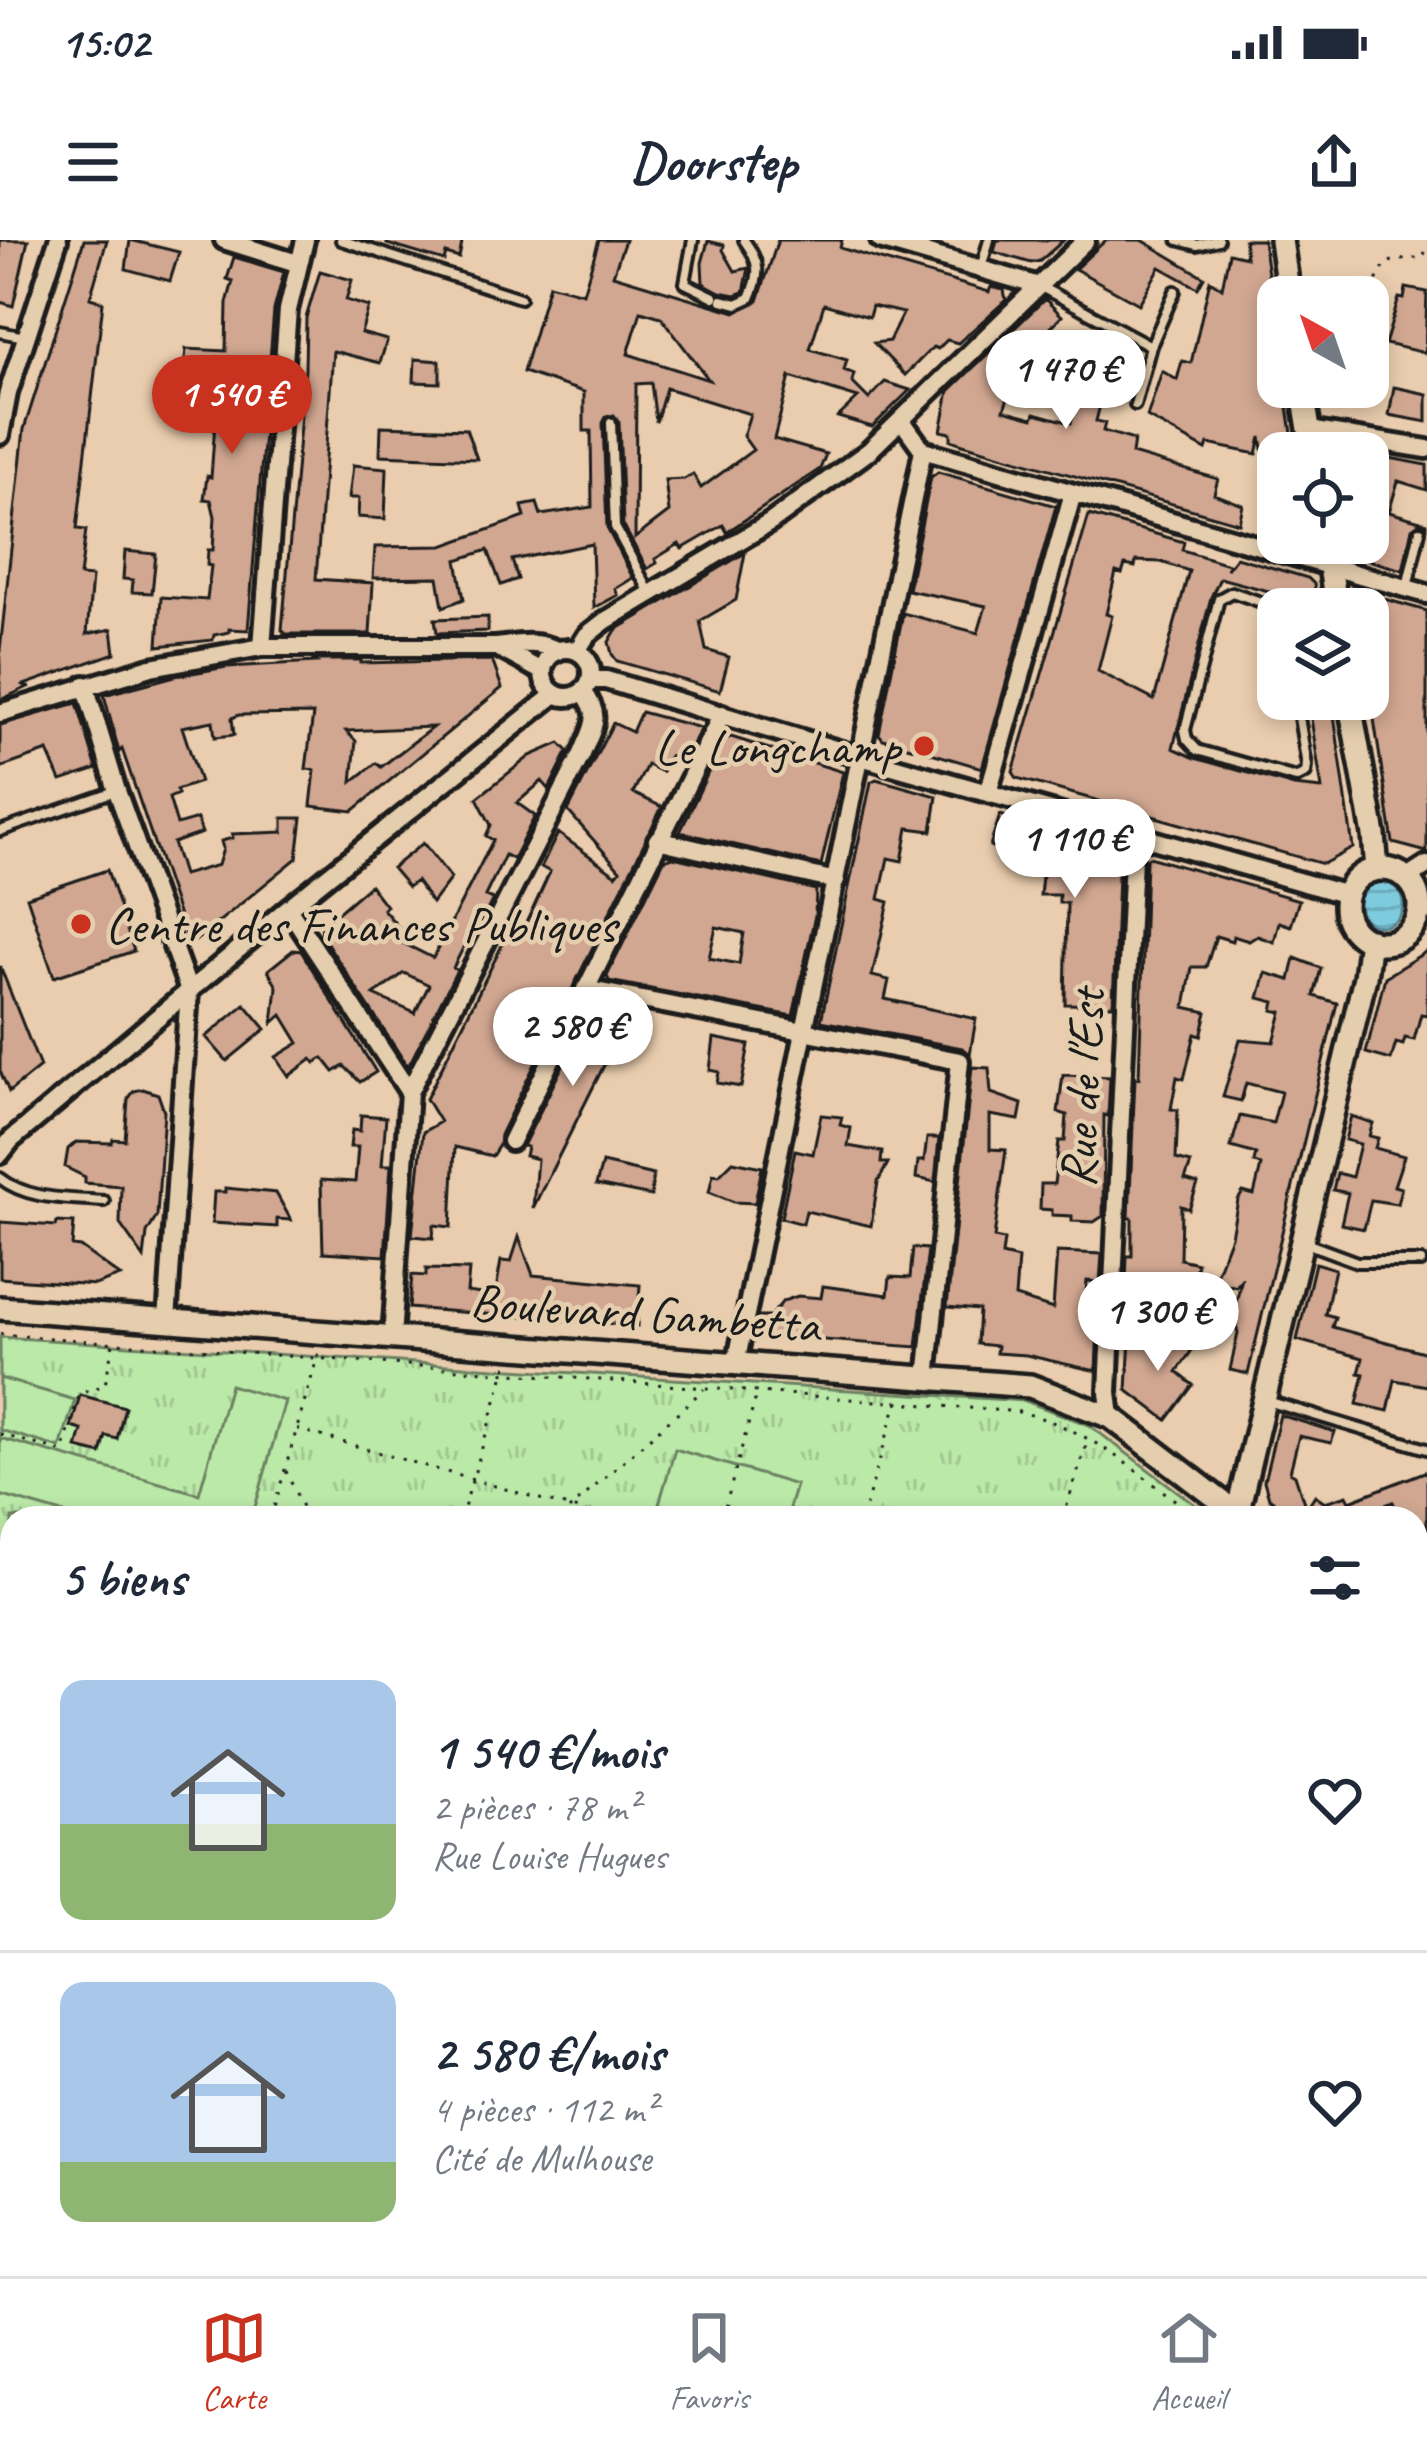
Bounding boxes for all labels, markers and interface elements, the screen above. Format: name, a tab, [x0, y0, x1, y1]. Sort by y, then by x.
text: 15:02	[60, 14, 149, 71]
text: Doorstep	[631, 128, 797, 196]
icon: menu	[60, 129, 126, 195]
icon: share	[1301, 129, 1367, 195]
north arrow	[1257, 276, 1389, 408]
map controls	[1257, 276, 1389, 720]
pin: 1 470 €	[955, 330, 1177, 432]
text: 1 470 €	[1013, 344, 1119, 393]
pin: 1 540 €	[121, 355, 343, 457]
text: 1 540 €	[179, 369, 285, 418]
button: locate	[1257, 432, 1389, 564]
button: layers	[1257, 588, 1389, 720]
place label: Le Longchamp	[654, 715, 903, 779]
marker: Le Longchamp	[911, 733, 937, 759]
pin: 1 110 €	[964, 799, 1186, 901]
text: 1 110 €	[1022, 813, 1128, 862]
place label: Centre des Finances Publiques	[105, 893, 620, 957]
marker: Centre des Finances Publiques	[68, 911, 94, 937]
street label: Rue de l'Est	[1045, 982, 1119, 1189]
pin: 2 580 €	[462, 987, 684, 1089]
text: 2 580 €	[520, 1001, 626, 1050]
street label: Boulevard Gambetta	[468, 1269, 825, 1357]
pin: 1 300 €	[1047, 1272, 1269, 1374]
text: 1 300 €	[1105, 1286, 1211, 1335]
icon: filters	[1302, 1545, 1368, 1611]
text: 5 biens	[60, 1546, 185, 1610]
text: 1 540 €/mois	[432, 1719, 664, 1783]
icon: home	[156, 1728, 300, 1872]
icon: heart	[1302, 1767, 1368, 1833]
text: 2 pièces · 78 m²	[432, 1783, 639, 1832]
text: Rue Louise Hugues	[432, 1832, 666, 1881]
text: 2 580 €/mois	[432, 2021, 664, 2085]
icon: home	[156, 2030, 300, 2174]
icon: heart	[1302, 2069, 1368, 2135]
text: 4 pièces · 112 m²	[432, 2085, 656, 2134]
text: Cité de Mulhouse	[432, 2134, 651, 2183]
tab: Carte	[201, 2305, 267, 2419]
tab: Favoris	[669, 2305, 749, 2419]
tab: Accueil	[1151, 2305, 1226, 2419]

